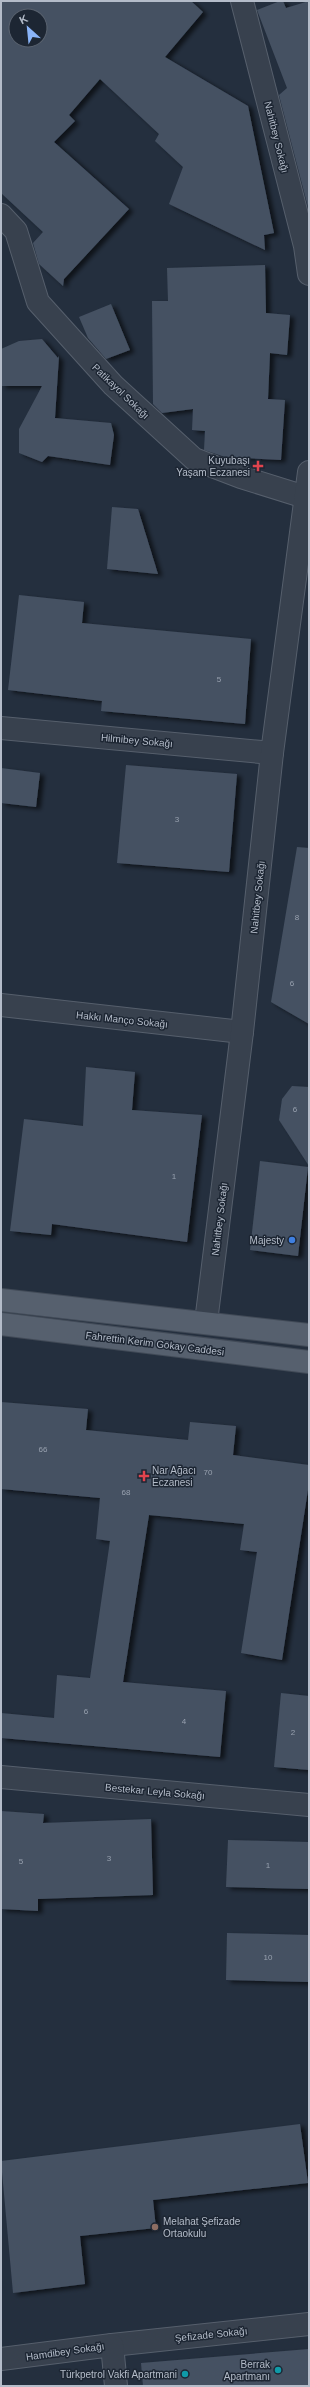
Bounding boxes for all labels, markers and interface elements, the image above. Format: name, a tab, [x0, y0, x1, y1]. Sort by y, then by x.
north arrow	[8, 8, 48, 48]
text: K	[17, 12, 30, 26]
street label: Nahitbey Sokağı	[262, 100, 291, 174]
street label: Patikayol Sokağı	[90, 362, 151, 421]
place label: Kuyubaşı Yaşam Eczanesi	[176, 455, 250, 478]
marker: Kuyubaşı Yaşam Eczanesi	[253, 461, 263, 471]
house number: 5	[217, 675, 222, 684]
street label: Hilmibey Sokağı	[100, 732, 173, 749]
house number: 3	[175, 815, 180, 824]
street label: Nahitbey Sokağı	[248, 860, 267, 934]
house number: 8	[295, 913, 300, 922]
house number: 6	[290, 979, 295, 988]
street label: Hakkı Manço Sokağı	[75, 1009, 168, 1030]
house number: 6	[293, 1105, 298, 1114]
house number: 1	[172, 1172, 177, 1181]
street label: Nahitbey Sokağı	[210, 1182, 229, 1256]
place label: Majesty	[250, 1235, 284, 1246]
marker: Majesty	[287, 1235, 297, 1245]
street label: Fahrettin Kerim Gökay Caddesi	[85, 1330, 225, 1357]
house number: 66	[39, 1445, 48, 1454]
place label: Nar Ağacı Eczanesi	[152, 1465, 196, 1488]
house number: 70	[204, 1468, 213, 1477]
marker: Nar Ağacı Eczanesi	[139, 1471, 149, 1481]
house number: 68	[122, 1488, 131, 1497]
house number: 6	[84, 1707, 89, 1716]
house number: 4	[182, 1717, 187, 1726]
house number: 2	[291, 1728, 296, 1737]
street label: Bestekar Leyla Sokağı	[105, 1782, 205, 1801]
house number: 3	[107, 1854, 112, 1863]
house number: 5	[19, 1857, 24, 1866]
house number: 1	[266, 1861, 271, 1870]
house number: 10	[264, 1953, 273, 1962]
place label: Melahat Şefizade Ortaokulu	[163, 2216, 241, 2239]
marker: Melahat Şefizade Ortaokulu	[150, 2222, 160, 2232]
street label: Şefizade Sokağı	[174, 2325, 248, 2344]
street label: Hamdibey Sokağı	[25, 2341, 105, 2362]
place label: Berrak Apartmanı	[224, 2359, 271, 2382]
marker: Berrak Apartmanı	[273, 2365, 283, 2375]
place label: Türkpetrol Vakfi Apartmani	[60, 2369, 177, 2380]
marker: Türkpetrol Vakfi Apartmani	[180, 2369, 190, 2379]

